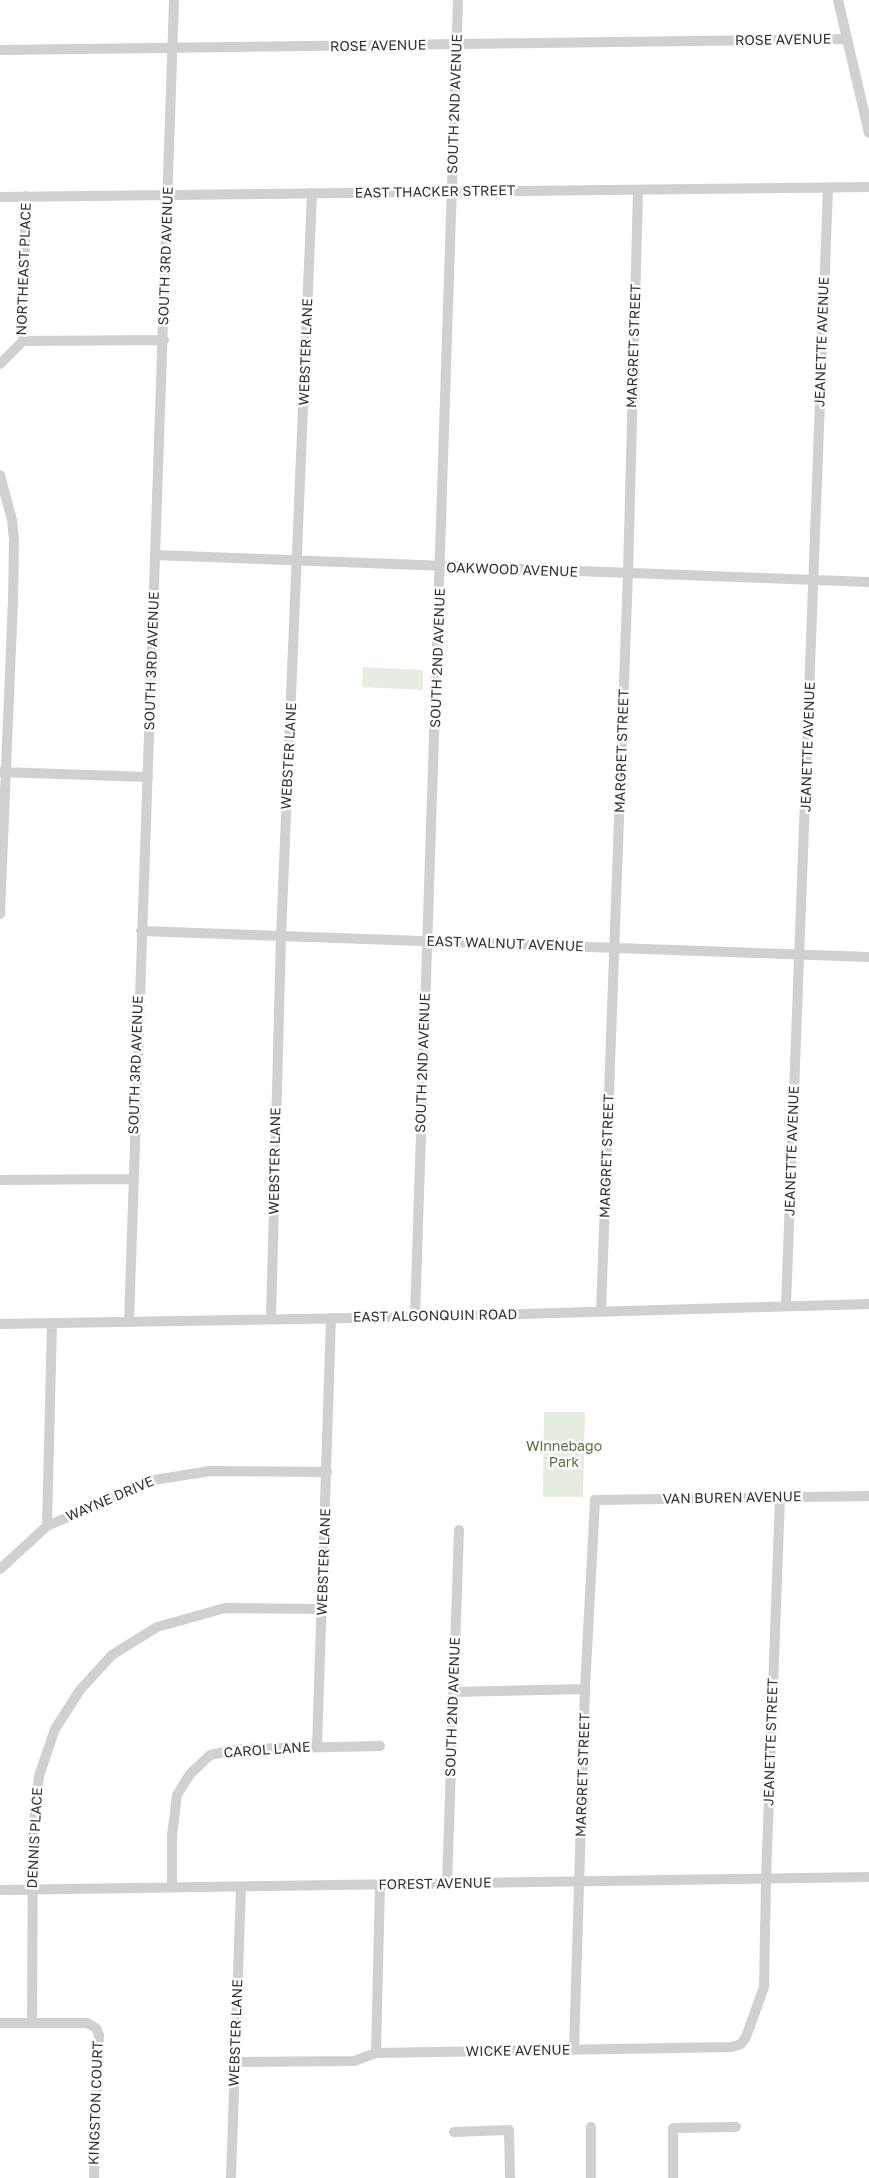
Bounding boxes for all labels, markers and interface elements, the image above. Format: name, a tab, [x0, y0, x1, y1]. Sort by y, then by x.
street label: ROSE AVENUE	[735, 31, 831, 49]
street label: SOUTH 2ND AVENUE	[444, 34, 466, 174]
street label: ROSE AVENUE	[330, 37, 426, 55]
street label: EAST THACKER STREET	[354, 182, 516, 202]
street label: SOUTH 3RD AVENUE	[155, 186, 177, 326]
street label: NORTHEAST PLACE	[13, 202, 35, 336]
street label: JEANETTE AVENUE	[811, 277, 833, 407]
street label: MARGRET STREET	[623, 284, 645, 408]
street label: WEBSTER LANE	[296, 298, 316, 406]
street label: OAKWOOD AVENUE	[446, 559, 578, 581]
street label: SOUTH 2ND AVENUE	[427, 588, 449, 728]
street label: SOUTH 3RD AVENUE	[141, 591, 163, 731]
street label: JEANETTE AVENUE	[797, 682, 819, 812]
street label: MARGRET STREET	[611, 689, 633, 813]
street label: WEBSTER LANE	[278, 702, 300, 810]
street label: EAST WALNUT AVENUE	[426, 933, 584, 955]
street label: SOUTH 2ND AVENUE	[412, 993, 434, 1133]
street label: SOUTH 3RD AVENUE	[125, 995, 147, 1135]
street label: JEANETTE AVENUE	[781, 1086, 803, 1216]
street label: MARGRET STREET	[596, 1094, 618, 1218]
street label: WEBSTER LANE	[266, 1107, 284, 1215]
street label: EAST ALGONQUIN ROAD	[353, 1306, 517, 1326]
park label: Winnebago Park	[526, 1439, 602, 1471]
street label: WAYNE DRIVE	[64, 1473, 156, 1525]
street label: VAN BUREN AVENUE	[662, 1488, 802, 1508]
street label: WEBSTER LANE	[314, 1508, 334, 1616]
street label: SOUTH 2ND AVENUE	[442, 1637, 464, 1777]
street label: JEANETTE STREET	[760, 1678, 782, 1806]
street label: MARGRET STREET	[572, 1713, 594, 1837]
street label: CAROL LANE	[223, 1739, 311, 1761]
street label: DENNIS PLACE	[24, 1787, 46, 1889]
street label: FOREST AVENUE	[378, 1875, 492, 1893]
street label: WEBSTER LANE	[226, 1979, 246, 2087]
street label: KINGSTON COURT	[85, 2041, 107, 2165]
street label: WICKE AVENUE	[466, 2042, 570, 2060]

